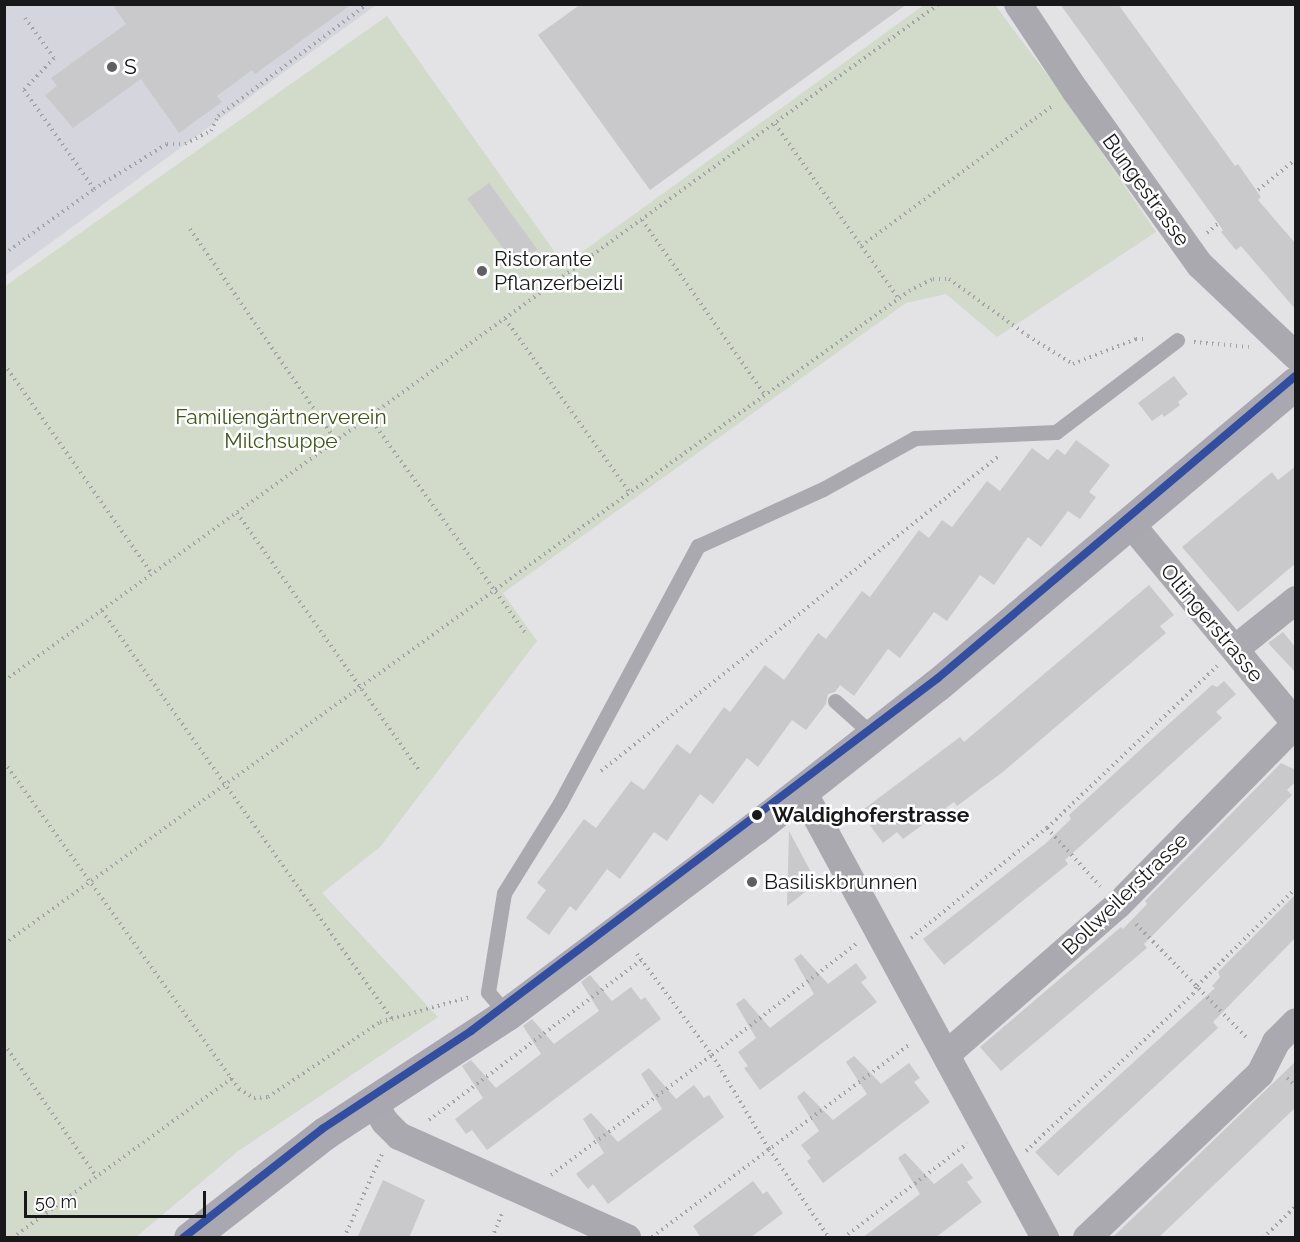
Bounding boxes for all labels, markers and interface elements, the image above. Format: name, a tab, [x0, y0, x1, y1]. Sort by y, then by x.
place label: S	[124, 54, 137, 80]
marker: S	[105, 60, 119, 74]
street label: Bungestrasse	[1097, 129, 1195, 251]
place label: Ristorante Pflanzerbeizli	[494, 246, 623, 296]
marker: Ristorante Pflanzerbeizli	[475, 264, 489, 278]
park label: Familiengärtnerverein Milchsuppe	[175, 404, 387, 454]
street label: Oltingerstrasse	[1155, 559, 1269, 687]
place label: Waldighoferstrasse	[772, 802, 969, 828]
marker: Waldighoferstrasse	[747, 805, 767, 825]
street label: Bollweilerstrasse	[1057, 828, 1193, 960]
place label: Basiliskbrunnen	[764, 869, 918, 895]
marker: Basiliskbrunnen	[745, 875, 759, 889]
scale bar	[27, 1179, 208, 1217]
text: 50 m	[35, 1191, 77, 1212]

